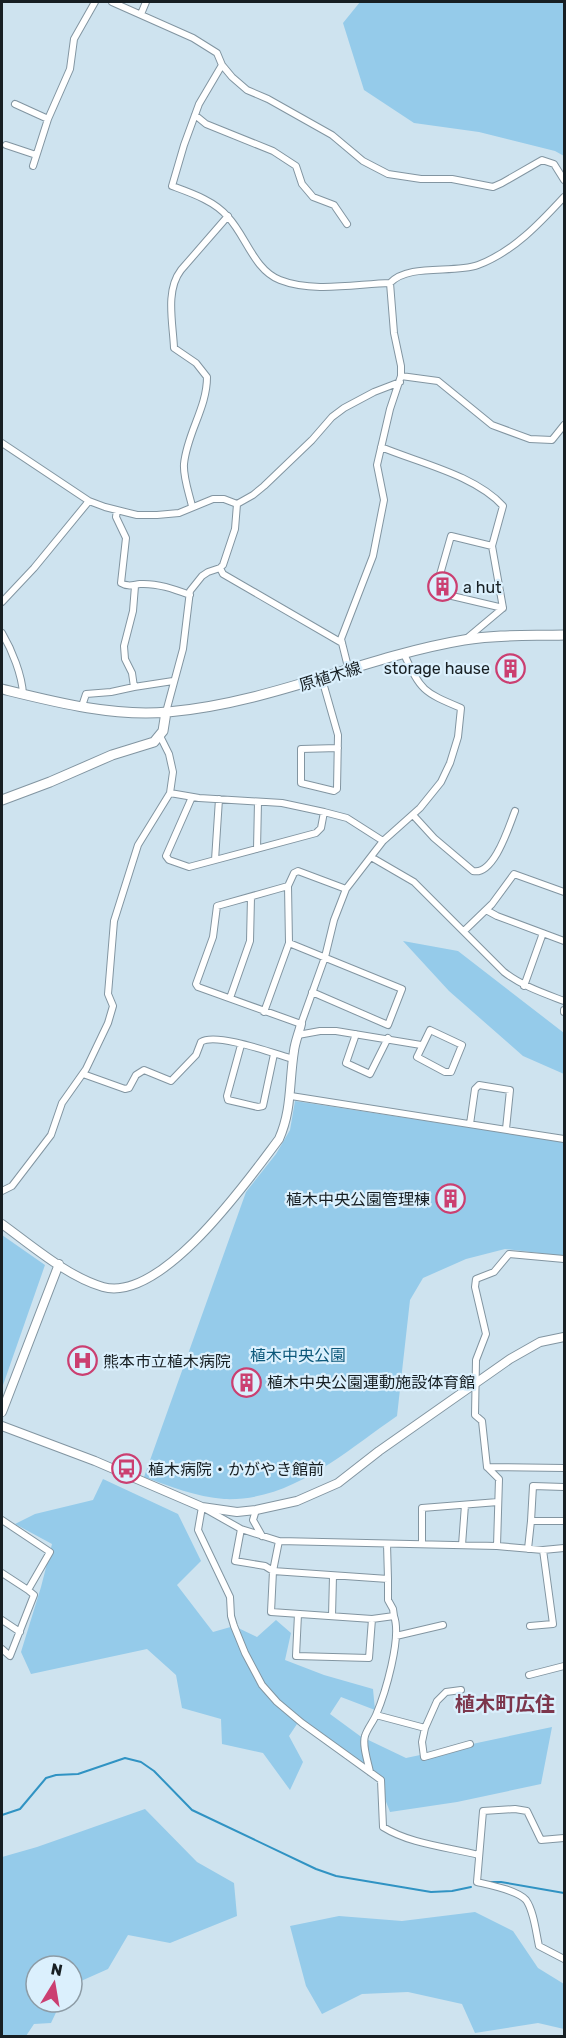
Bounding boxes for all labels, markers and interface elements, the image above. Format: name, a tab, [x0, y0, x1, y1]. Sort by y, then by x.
building icon: a hut	[426, 571, 458, 603]
place label: a hut	[463, 578, 501, 597]
building icon: storage hause	[495, 652, 527, 684]
street label: 原植木線	[297, 658, 364, 695]
place label: storage hause	[384, 659, 490, 678]
building icon: 植木中央公園管理棟	[435, 1183, 467, 1215]
place label: 植木中央公園管理棟	[286, 1190, 430, 1209]
hospital icon: 熊本市立植木病院	[66, 1345, 98, 1377]
park label: 植木中央公園	[250, 1346, 346, 1365]
place label: 熊本市立植木病院	[103, 1352, 231, 1371]
building icon: 植木中央公園運動施設体育館	[230, 1366, 262, 1398]
place label: 植木中央公園運動施設体育館	[267, 1373, 475, 1392]
bus stop icon: 植木病院・かがやき館前	[111, 1453, 143, 1485]
place label: 植木病院・かがやき館前	[148, 1460, 324, 1479]
district label: 植木町広住	[455, 1692, 555, 1716]
north arrow	[24, 1954, 84, 2014]
text: N	[49, 1959, 64, 1980]

